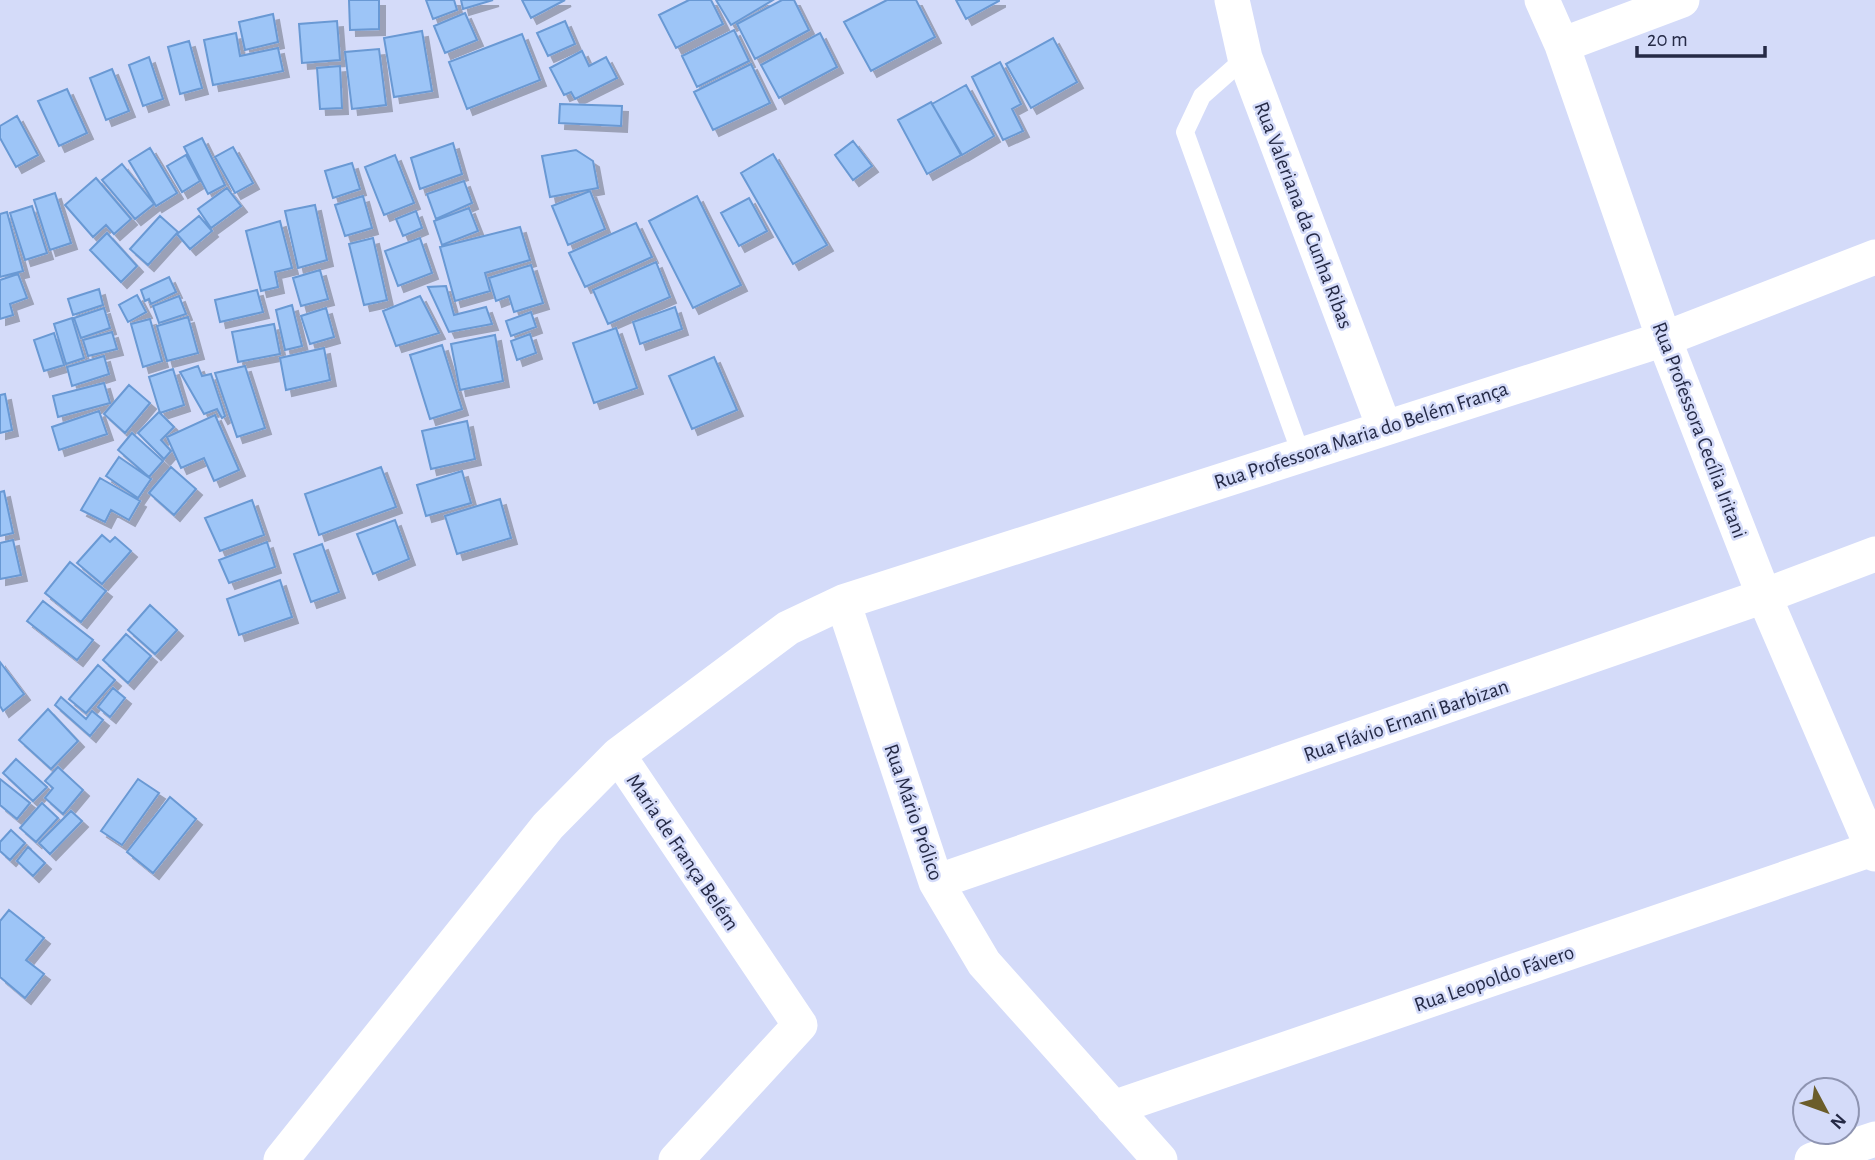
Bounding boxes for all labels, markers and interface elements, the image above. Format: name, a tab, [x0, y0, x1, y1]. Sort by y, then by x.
scale bar	[1637, 14, 1765, 58]
text: 20 m	[1647, 29, 1688, 50]
street label: Rua Valeriana da Cunha Ribas	[1251, 99, 1356, 331]
street label: Rua Professora Cecília Iritani	[1649, 319, 1750, 541]
street label: Rua Professora Maria do Belém França	[1212, 378, 1511, 493]
street label: Rua Flávio Ernani Barbizan	[1301, 675, 1511, 765]
street label: Rua Mário Prólico	[880, 741, 947, 883]
street label: Maria de França Belém	[623, 770, 743, 934]
street label: Rua Leopoldo Fávero	[1411, 941, 1577, 1016]
north arrow	[1791, 1076, 1861, 1146]
text: N	[1826, 1110, 1849, 1132]

